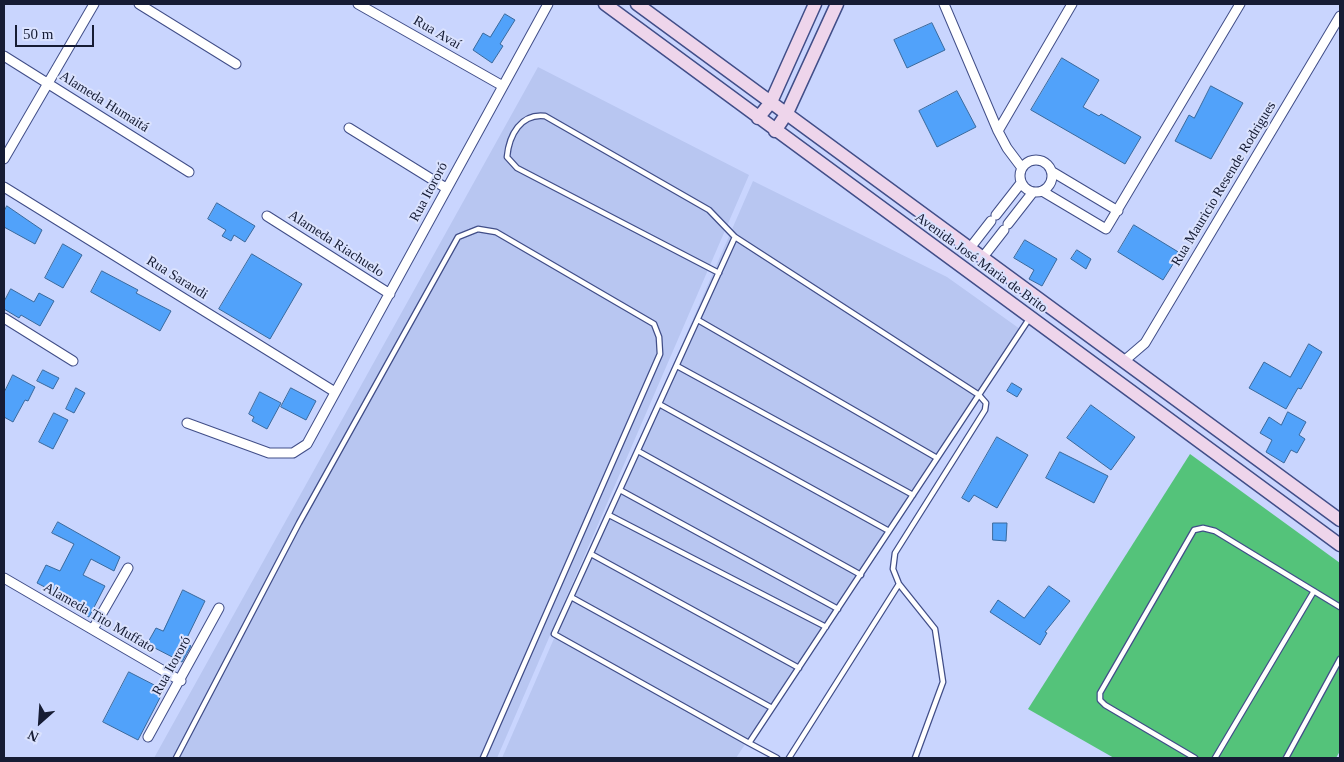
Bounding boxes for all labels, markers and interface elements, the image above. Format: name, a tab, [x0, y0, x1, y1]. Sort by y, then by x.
street label: Rua Avaí	[410, 13, 464, 53]
scale bar	[18, 15, 96, 47]
text: 50 m	[23, 26, 53, 42]
street label: Alameda Humaitá	[56, 68, 152, 136]
street label: Rua Mauricio Resende Rodrigues	[1168, 99, 1280, 269]
street label: Rua Itororó	[406, 159, 452, 225]
street label: Alameda Riachuelo	[285, 207, 387, 281]
street label: Avenida José Maria de Brito	[911, 209, 1051, 317]
street label: Rua Sarandi	[143, 253, 211, 303]
street label: Alameda Tito Muffato	[40, 579, 158, 657]
street label: Rua Itororó	[149, 634, 195, 698]
north arrow	[15, 697, 65, 747]
text: N	[25, 727, 41, 745]

